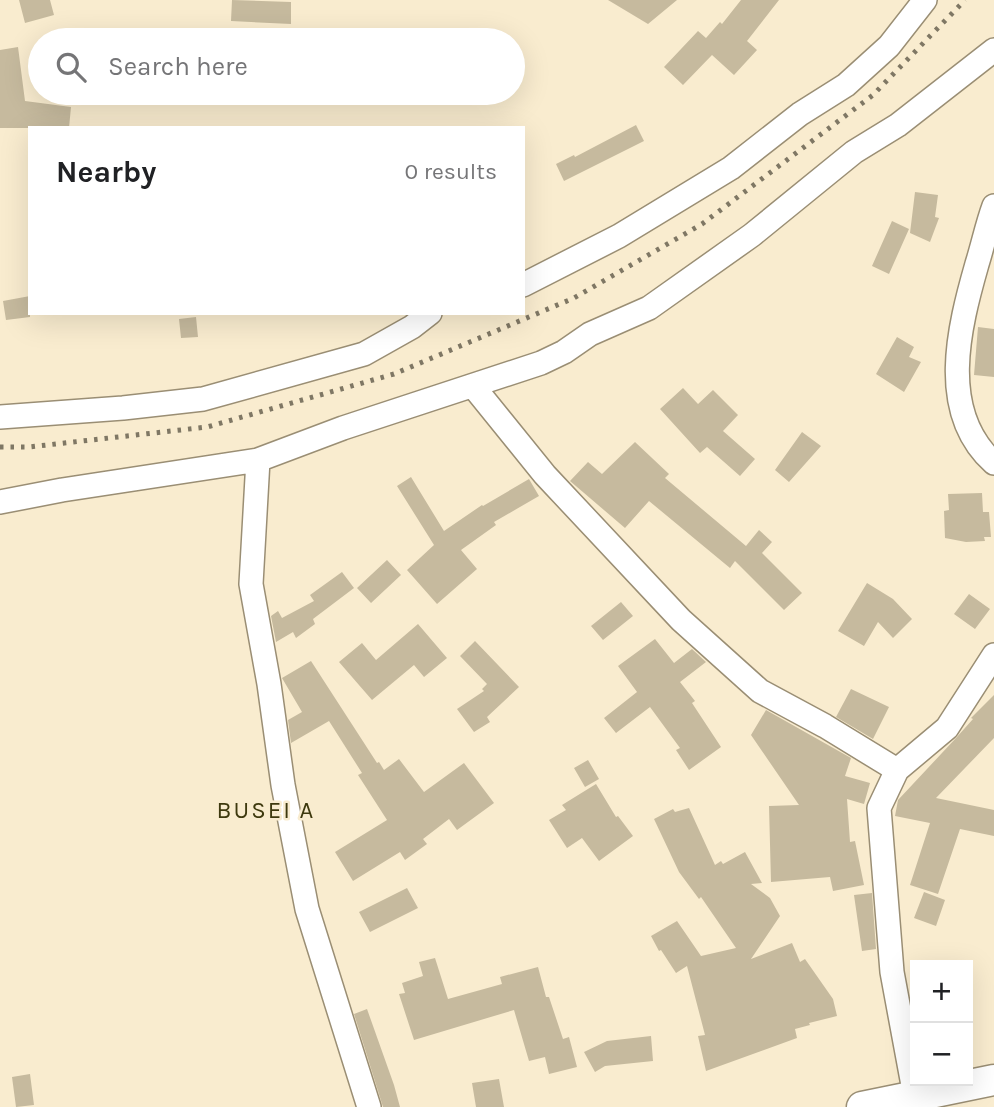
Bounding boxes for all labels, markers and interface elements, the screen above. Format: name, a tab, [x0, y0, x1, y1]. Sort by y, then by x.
search box	[28, 28, 525, 105]
icon: search	[52, 48, 90, 86]
text: Search here	[108, 51, 248, 82]
text: Nearby	[56, 154, 156, 190]
text: 0 results	[405, 158, 497, 185]
district label: BUSEI A	[217, 796, 315, 824]
map controls	[910, 960, 973, 1086]
button: +	[910, 960, 973, 1023]
button: −	[910, 1023, 973, 1086]

